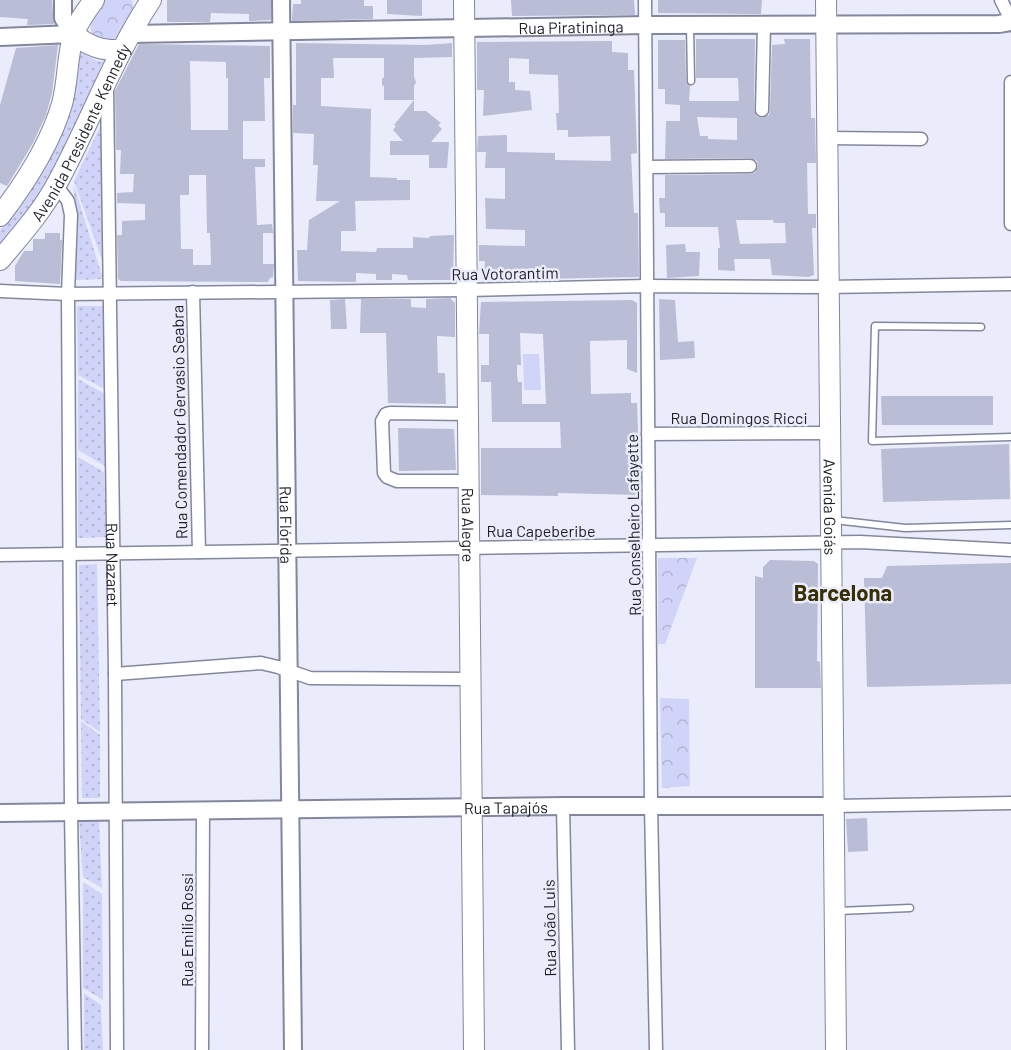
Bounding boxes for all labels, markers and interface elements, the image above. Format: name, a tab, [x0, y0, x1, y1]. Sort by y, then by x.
street label: Rua Piratininga	[518, 16, 624, 37]
street label: Avenida Presidente Kennedy	[26, 40, 134, 224]
street label: Rua Votorantim	[451, 263, 559, 283]
street label: Rua Comendador Gervasio Seabra	[167, 305, 191, 539]
street label: Rua Domingos Ricci	[670, 408, 808, 427]
street label: Rua Conselheiro Lafayette	[622, 434, 644, 616]
street label: Avenida Goiás	[821, 459, 841, 555]
street label: Rua Flórida	[277, 486, 297, 564]
street label: Rua Alegre	[459, 488, 479, 562]
street label: Rua Capeberibe	[487, 521, 595, 540]
street label: Rua Nazaret	[103, 523, 124, 607]
district label: Barcelona	[794, 579, 892, 605]
street label: Rua Tapajós	[464, 797, 548, 817]
street label: Rua Emilio Rossi	[177, 873, 196, 987]
street label: Rua João Luis	[539, 879, 559, 977]

